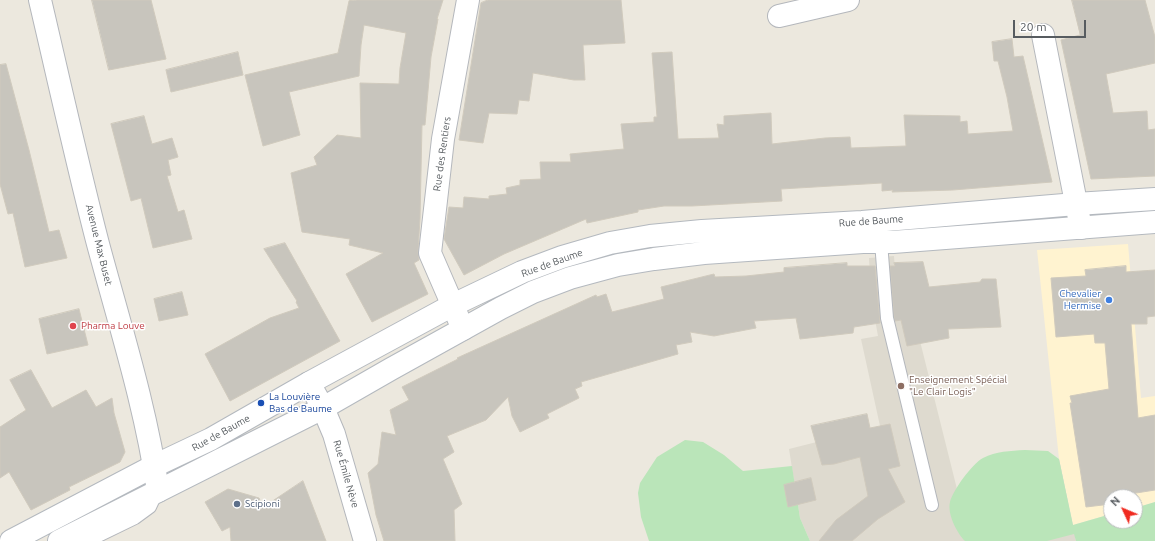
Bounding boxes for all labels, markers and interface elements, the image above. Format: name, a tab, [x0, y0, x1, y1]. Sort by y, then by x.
scale bar	[1015, 12, 1088, 38]
text: 20 m	[1020, 20, 1047, 33]
street label: Rue des Rentiers	[431, 116, 453, 192]
street label: Avenue Max Buset	[83, 203, 115, 287]
street label: Rue de Baume	[838, 213, 904, 229]
street label: Rue de Baume	[520, 246, 584, 280]
place label: Chevalier Hermise	[1059, 288, 1101, 312]
marker: Chevalier Hermise	[1104, 295, 1114, 305]
place label: Pharma Louve	[81, 320, 145, 332]
marker: Pharma Louve	[68, 321, 78, 331]
place label: Enseignement Spécial "Le Clair Logis"	[909, 374, 1007, 398]
marker: Enseignement Spécial "Le Clair Logis"	[896, 381, 906, 391]
place label: La Louvière Bas de Baume	[269, 391, 332, 414]
marker: La Louvière Bas de Baume	[256, 398, 266, 408]
street label: Rue de Baume	[190, 412, 252, 454]
street label: Rue Émile Nève	[331, 439, 361, 509]
north arrow	[1103, 489, 1143, 529]
text: N	[1108, 494, 1122, 508]
place label: Scipioni	[245, 498, 280, 510]
marker: Scipioni	[232, 499, 242, 509]

